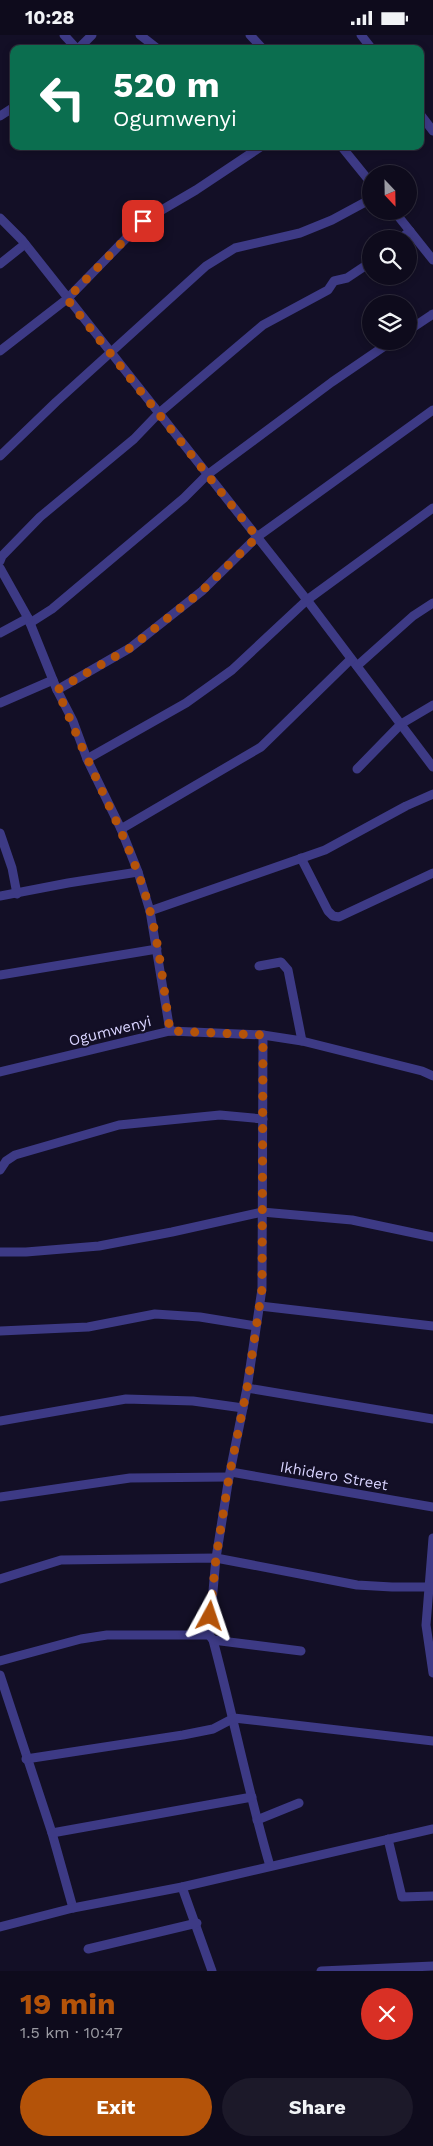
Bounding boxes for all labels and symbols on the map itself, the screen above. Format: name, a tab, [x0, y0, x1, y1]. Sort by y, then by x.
north arrow	[362, 165, 418, 220]
pin	[122, 200, 164, 242]
street label: Ogumwenyi	[67, 1012, 153, 1050]
street label: Ikhidero Street	[279, 1458, 390, 1494]
position arrow	[183, 1589, 235, 1641]

